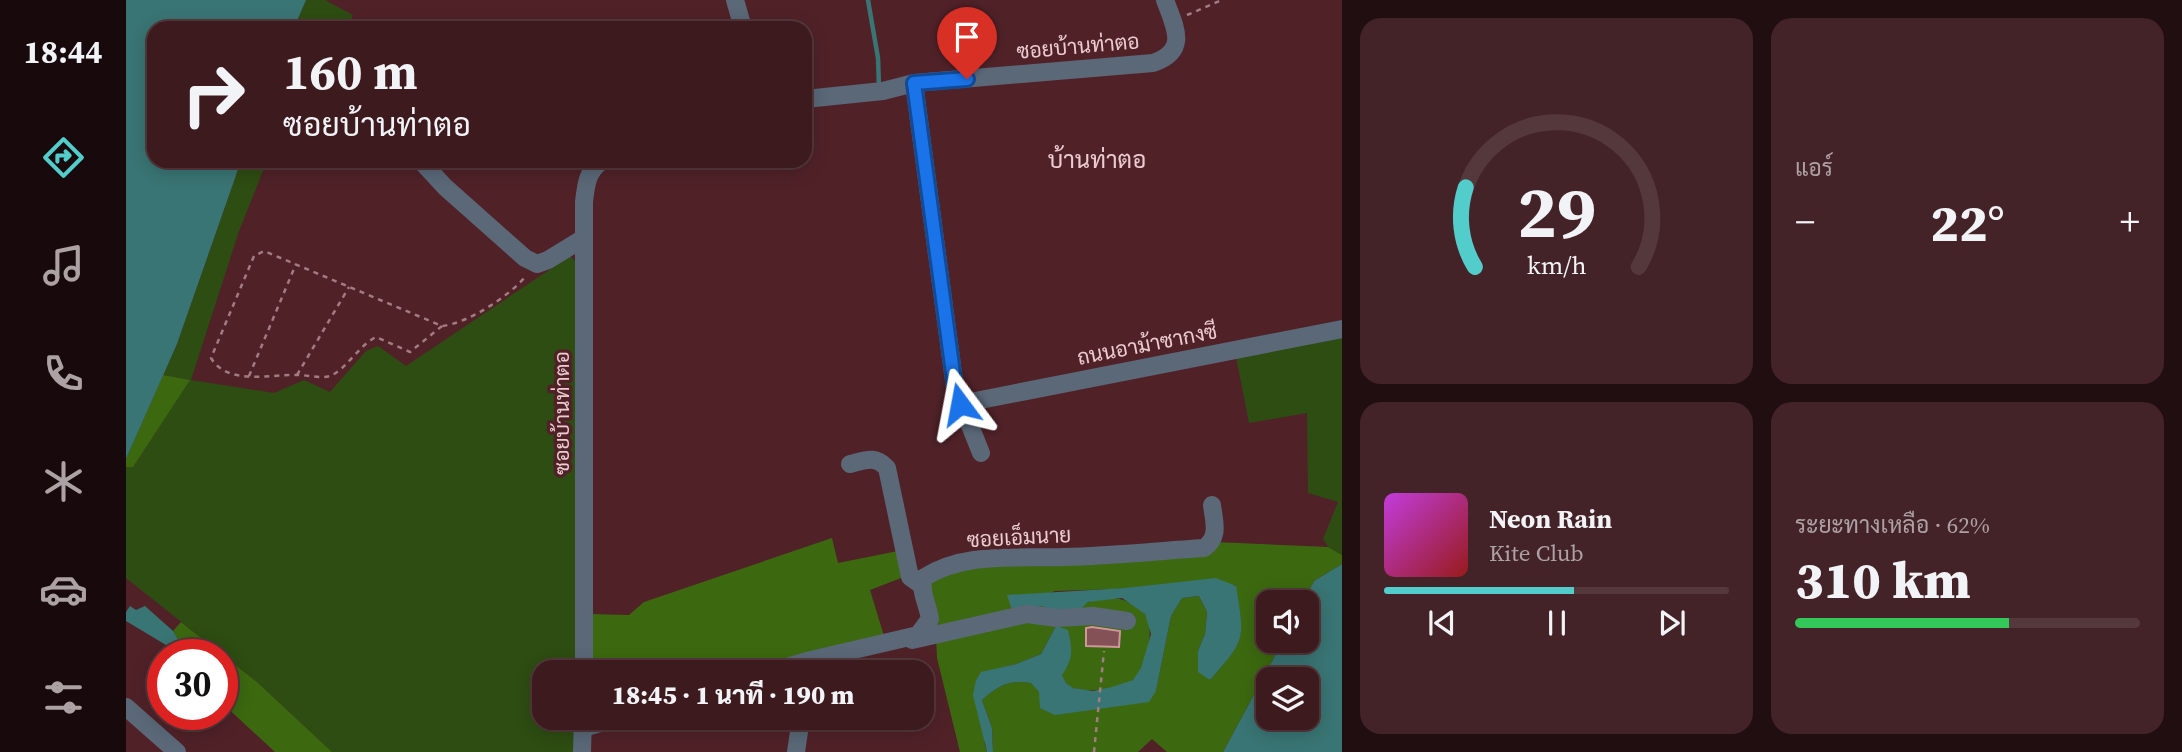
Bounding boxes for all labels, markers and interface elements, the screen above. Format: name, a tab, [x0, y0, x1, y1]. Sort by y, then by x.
pin	[937, 7, 997, 79]
icon: arrive	[948, 18, 986, 56]
street label: ซอยบ้านท่าตอ	[1015, 26, 1141, 66]
text: 18:44	[24, 30, 102, 74]
text: 160 m	[283, 38, 418, 105]
icon: right	[168, 49, 259, 140]
text: ซอยบ้านท่าตอ	[283, 103, 471, 147]
icon: directions	[39, 133, 88, 182]
district label: บ้านท่าตอ	[1048, 143, 1146, 176]
text: แอร์	[1795, 152, 1833, 184]
text: 29	[1517, 162, 1596, 261]
text: 22°	[1930, 187, 2005, 258]
text: −	[1795, 196, 1815, 248]
text: +	[2120, 196, 2140, 248]
icon: music	[39, 241, 88, 290]
text: km/h	[1527, 248, 1586, 282]
street label: ถนนอาม้าซากงซี	[1074, 316, 1220, 372]
icon: phone	[39, 349, 88, 398]
street label: ซอยบ้านท่าตอ	[547, 351, 576, 475]
position arrow	[923, 367, 997, 441]
icon: climate	[39, 457, 88, 506]
text: Neon Rain	[1489, 501, 1612, 537]
text: ระยะทางเหลือ · 62%	[1795, 509, 1990, 541]
street label: ซอยเอ็มนาย	[966, 520, 1072, 554]
text: Kite Club	[1489, 537, 1584, 569]
text: 310 km	[1795, 544, 1971, 615]
icon: car	[39, 565, 88, 614]
map controls	[1256, 590, 1319, 730]
button: sound	[1256, 590, 1319, 653]
icon: previous	[1423, 604, 1461, 642]
icon: pause	[1538, 604, 1576, 642]
icon: next	[1653, 604, 1691, 642]
speed limit sign: 30	[147, 639, 238, 730]
button: layers	[1256, 667, 1319, 730]
icon: filters	[39, 673, 88, 722]
text: 18:45 · 1 นาที · 190 m	[612, 677, 854, 713]

